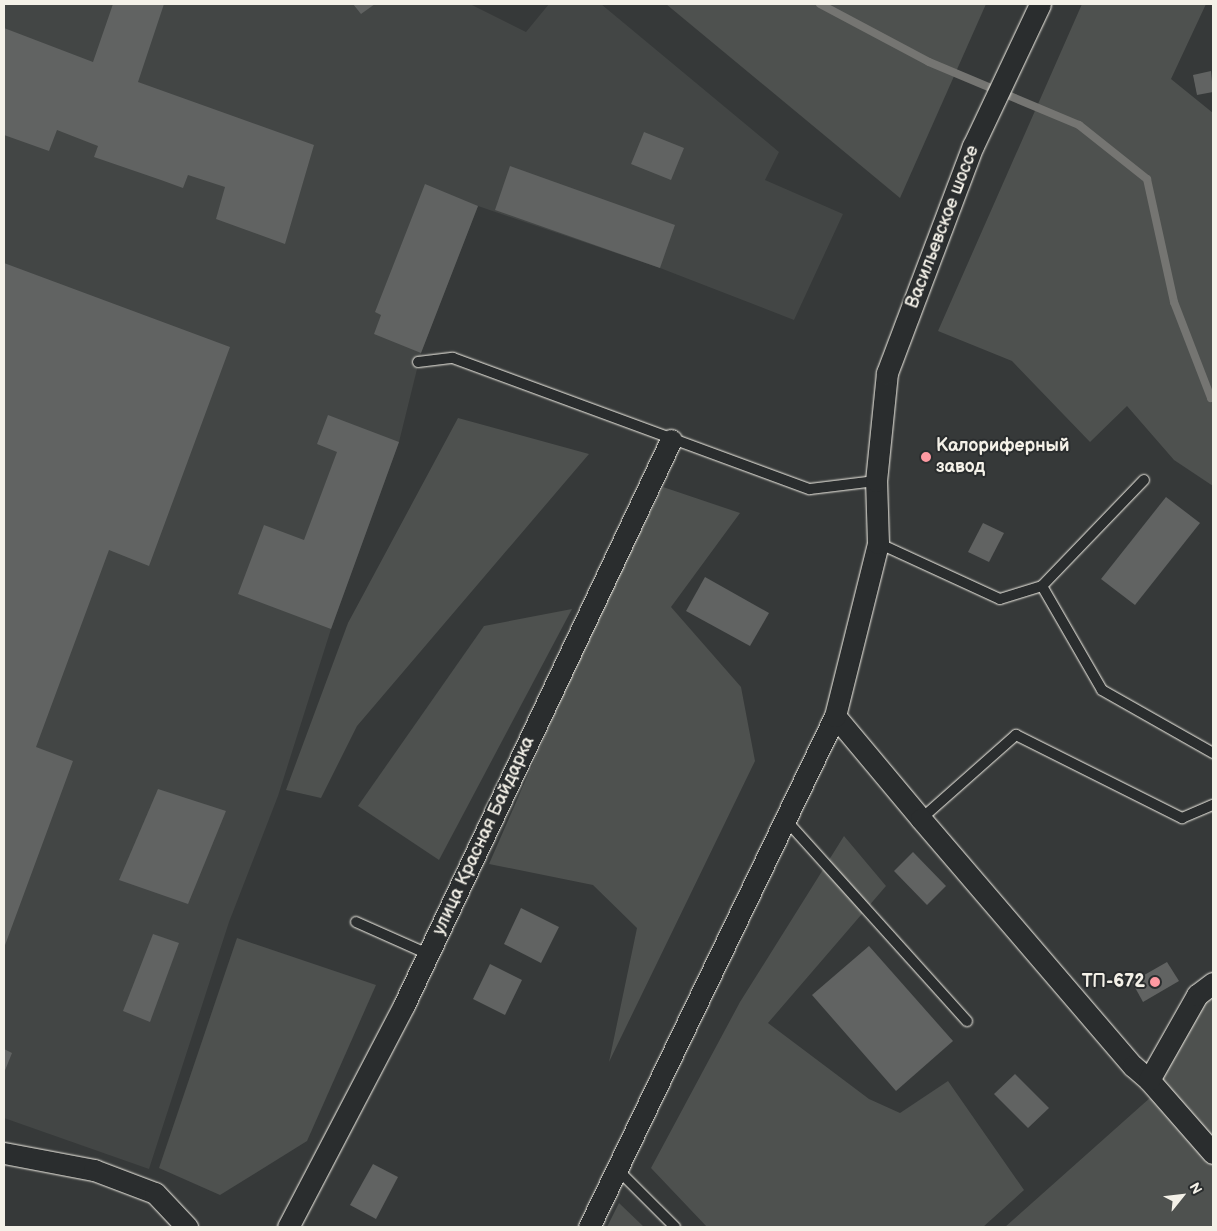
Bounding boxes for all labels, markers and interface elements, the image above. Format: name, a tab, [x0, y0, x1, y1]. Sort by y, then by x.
street label: Васильевское шоссе	[902, 142, 984, 312]
place label: Калориферный завод	[936, 436, 1069, 478]
marker: Калориферный завод	[920, 451, 932, 463]
street label: улица Красная Байдарка	[428, 733, 540, 939]
place label: ТП-672	[1082, 971, 1145, 993]
marker: ТП-672	[1149, 976, 1161, 988]
north arrow	[1157, 1171, 1207, 1221]
text: N	[1186, 1180, 1206, 1197]

